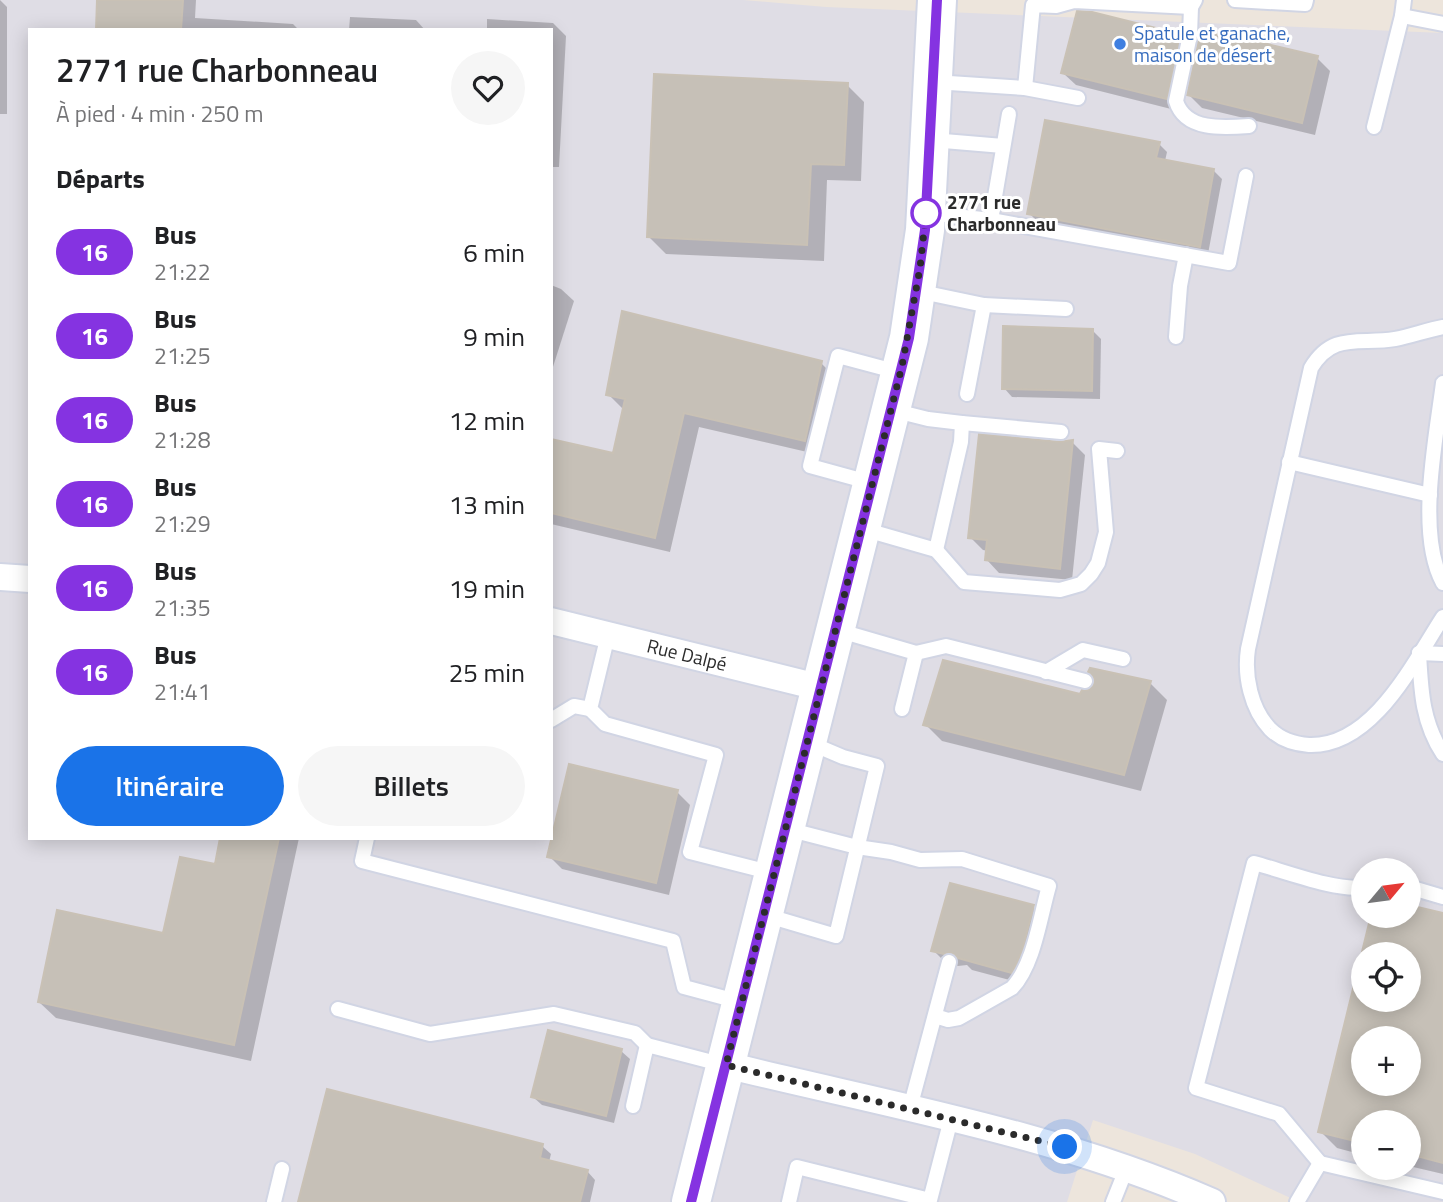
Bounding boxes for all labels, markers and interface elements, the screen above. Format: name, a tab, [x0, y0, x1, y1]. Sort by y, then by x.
place label: Spatule et ganache, maison de désert	[1134, 18, 1290, 69]
marker: Spatule et ganache, maison de désert	[1112, 36, 1128, 52]
text: 2771 rue Charbonneau	[56, 45, 378, 95]
button: heart	[451, 51, 525, 125]
text: À pied · 4 min · 250 m	[56, 96, 263, 131]
text: Départs	[56, 159, 145, 198]
place label: 2771 rue Charbonneau	[947, 187, 1056, 238]
marker: 2771 rue Charbonneau	[911, 198, 941, 228]
text: Bus	[154, 215, 196, 254]
text: 6 min	[463, 233, 525, 272]
text: 16	[81, 234, 108, 270]
text: 21:22	[154, 254, 211, 289]
text: Bus	[154, 299, 196, 338]
text: 9 min	[463, 317, 525, 356]
text: 16	[81, 318, 108, 354]
text: 21:25	[154, 338, 211, 373]
text: Bus	[154, 383, 196, 422]
text: 12 min	[449, 401, 525, 440]
text: 16	[81, 402, 108, 438]
text: 21:28	[154, 422, 211, 457]
text: Bus	[154, 467, 196, 506]
text: 13 min	[449, 485, 525, 524]
text: 16	[81, 486, 108, 522]
text: 21:29	[154, 506, 211, 541]
text: Bus	[154, 551, 196, 590]
text: 19 min	[449, 569, 525, 608]
text: 16	[81, 570, 108, 606]
text: 21:35	[154, 590, 211, 625]
street label: Rue Dalpé	[644, 630, 730, 678]
text: Bus	[154, 635, 196, 674]
text: 25 min	[449, 653, 525, 692]
text: 16	[81, 654, 108, 690]
text: 21:41	[154, 674, 211, 709]
button: Itinéraire	[56, 746, 284, 826]
button: Billets	[298, 746, 525, 826]
north arrow	[1351, 858, 1421, 928]
map controls	[1351, 858, 1421, 1180]
button: locate	[1351, 942, 1421, 1012]
button: +	[1351, 1026, 1421, 1096]
button: −	[1351, 1110, 1421, 1180]
your location	[1047, 1129, 1082, 1164]

